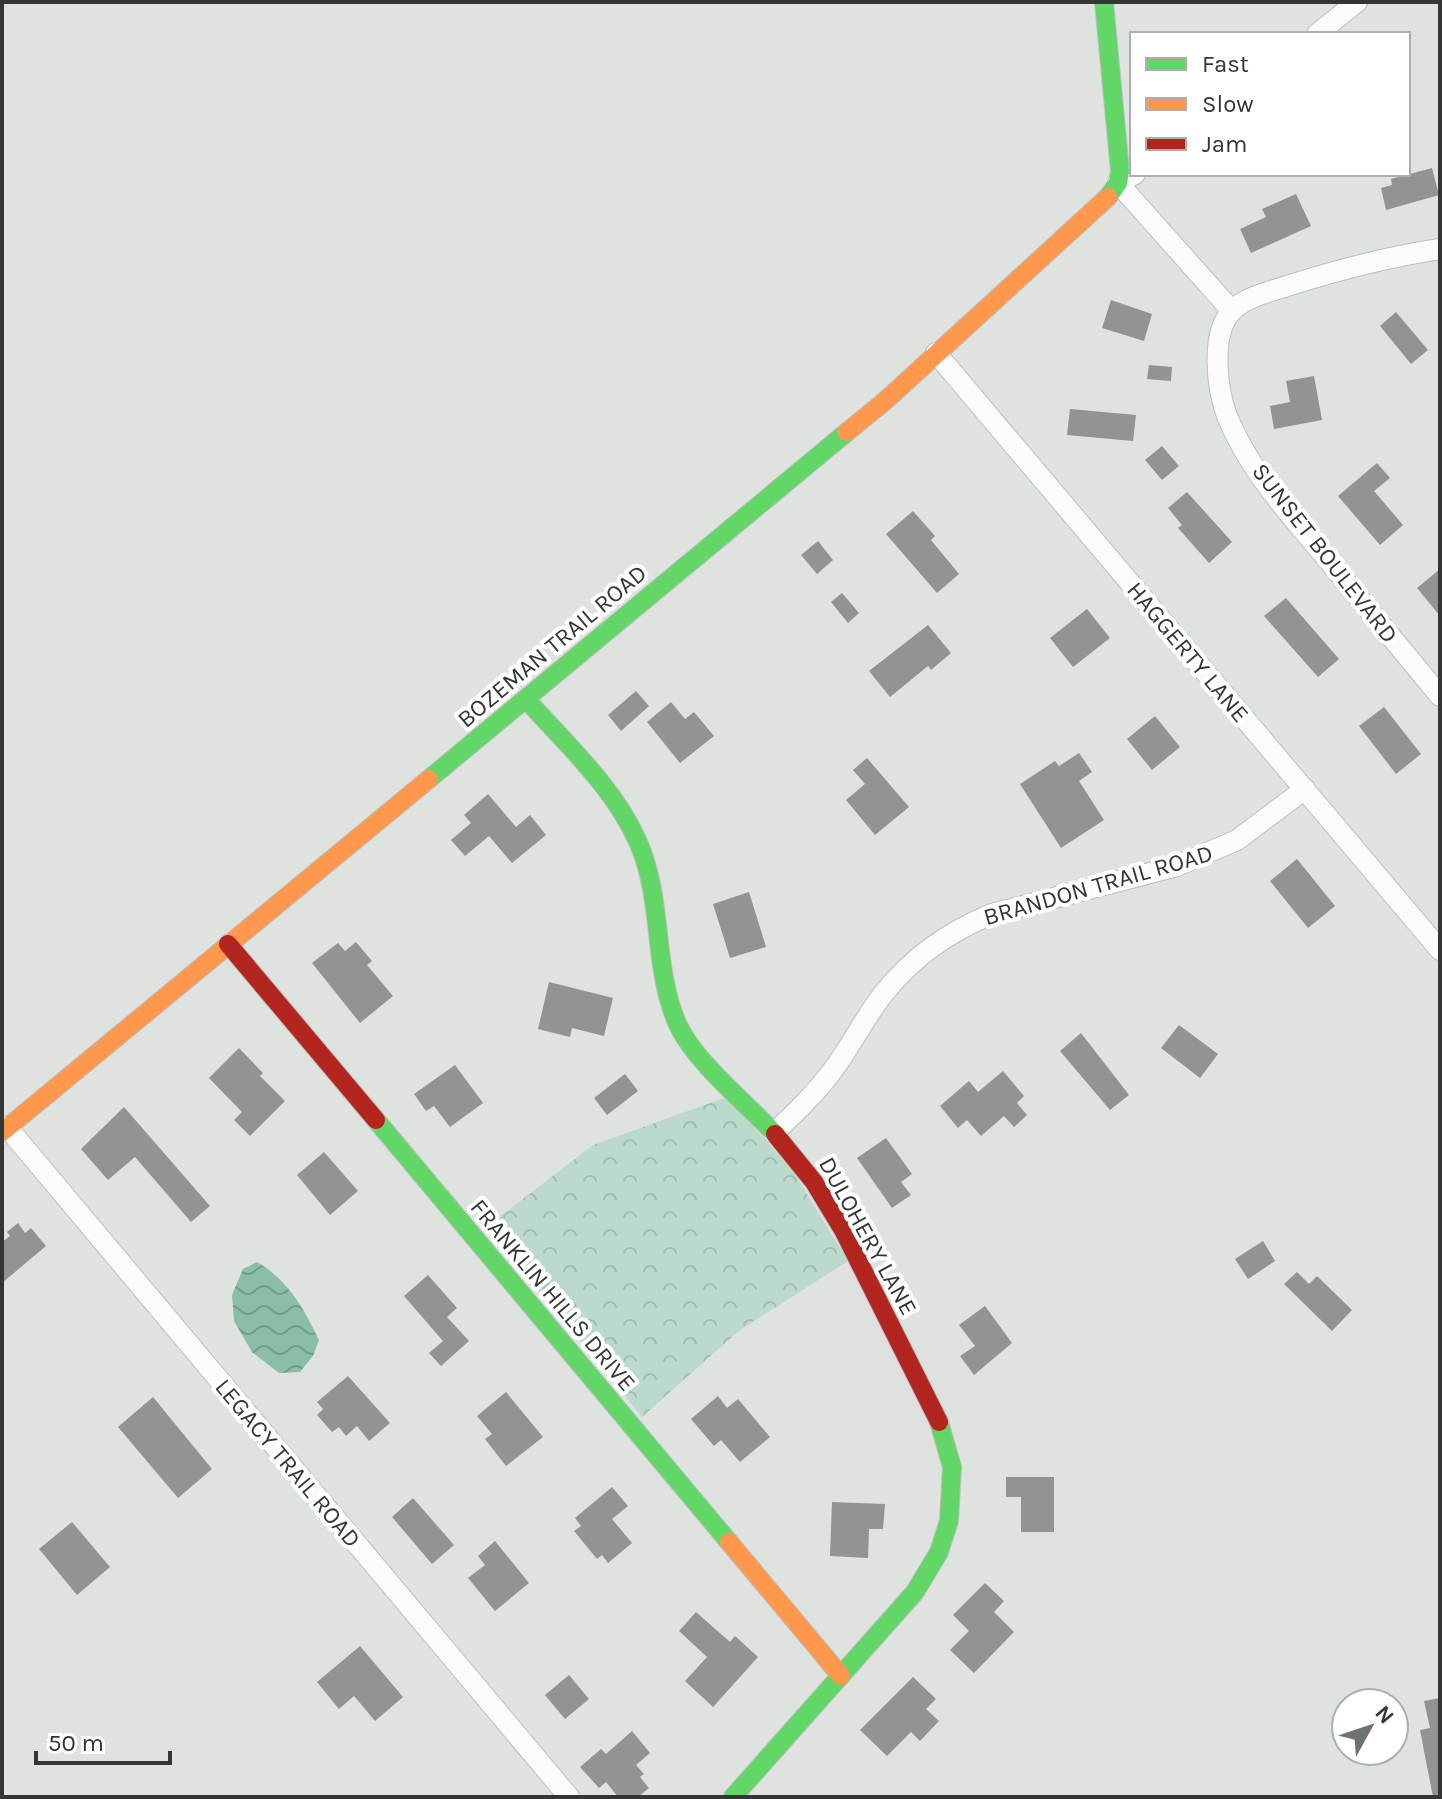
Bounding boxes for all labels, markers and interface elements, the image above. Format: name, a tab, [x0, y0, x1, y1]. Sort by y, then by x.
legend	[1130, 32, 1410, 176]
text: Fast	[1202, 50, 1249, 78]
text: Slow	[1202, 90, 1254, 118]
text: Jam	[1202, 130, 1247, 158]
street label: SUNSET BOULEVARD	[1246, 458, 1404, 648]
street label: BOZEMAN TRAIL ROAD	[452, 559, 652, 733]
street label: HAGGERTY LANE	[1121, 576, 1255, 728]
street label: BRANDON TRAIL ROAD	[980, 839, 1216, 931]
street label: DULOHERY LANE	[813, 1152, 923, 1320]
street label: FRANKLIN HILLS DRIVE	[465, 1193, 641, 1397]
street label: LEGACY TRAIL ROAD	[209, 1373, 367, 1553]
north arrow	[1330, 1687, 1410, 1767]
text: N	[1370, 1700, 1400, 1729]
scale bar	[36, 1715, 170, 1765]
text: 50 m	[48, 1729, 104, 1757]

